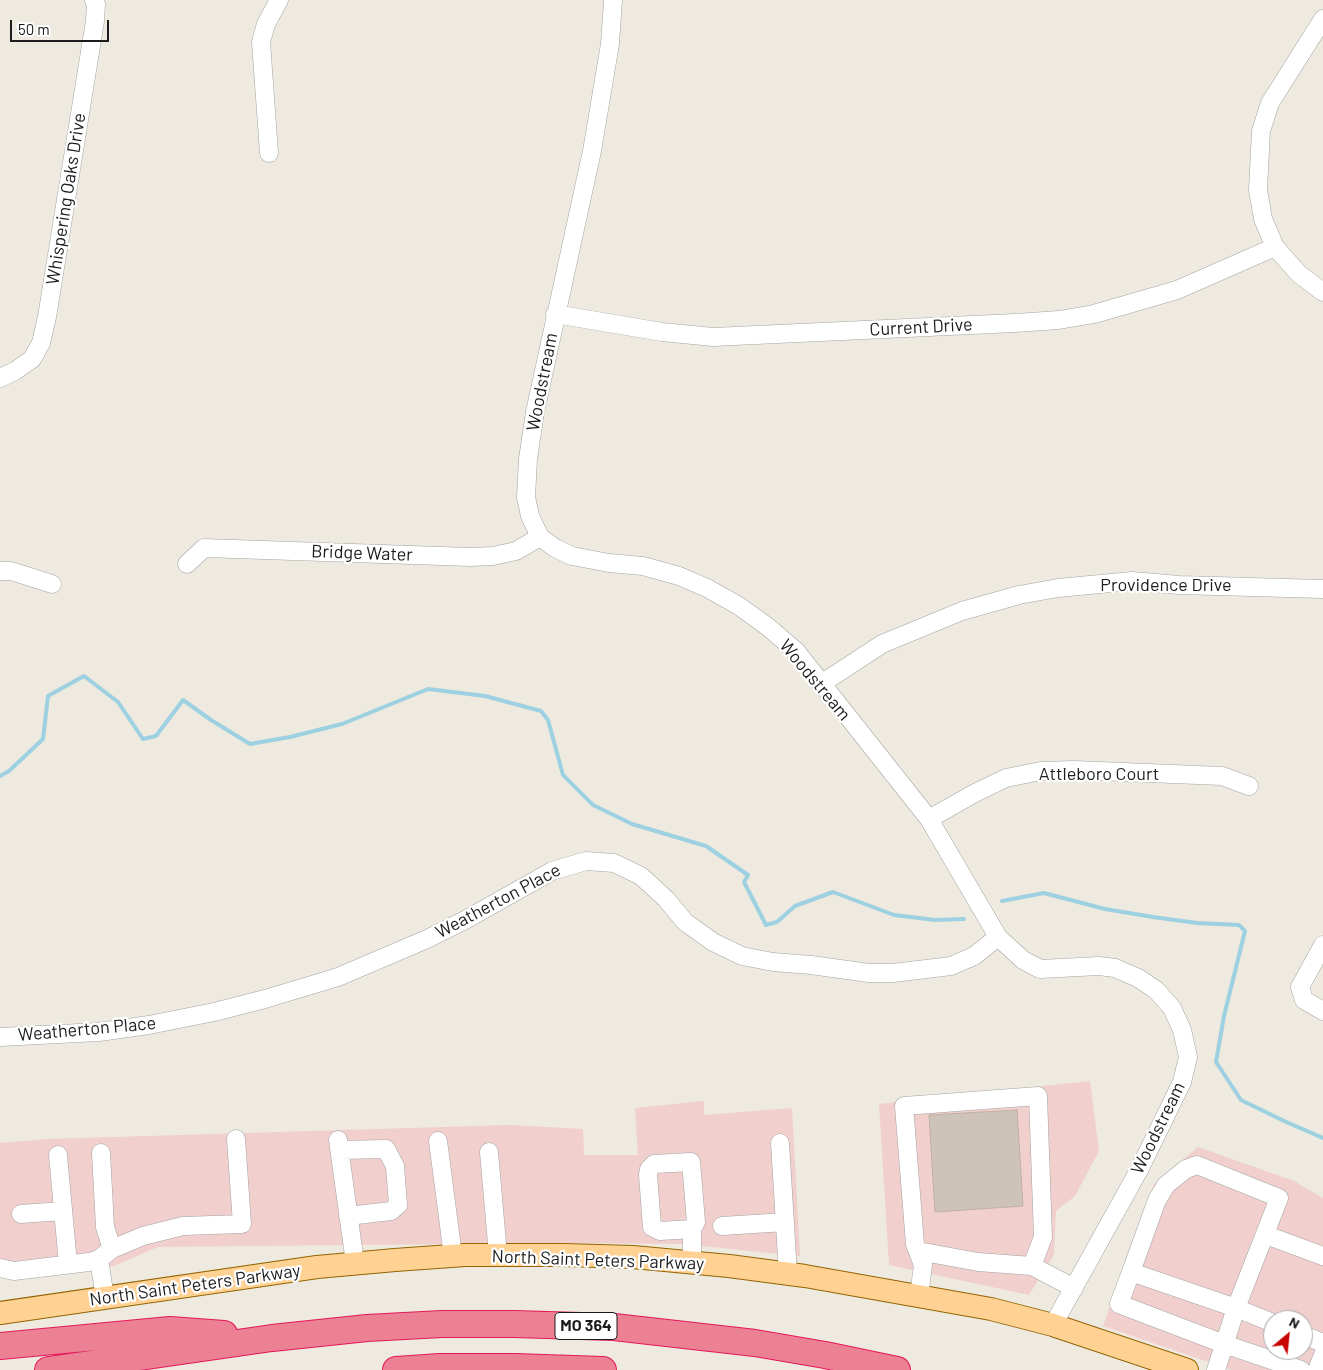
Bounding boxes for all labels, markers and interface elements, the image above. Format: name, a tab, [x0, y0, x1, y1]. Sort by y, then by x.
scale bar	[12, 10, 111, 42]
text: 50 m	[18, 20, 50, 38]
street label: Whispering Oaks Drive	[42, 111, 90, 287]
street label: Current Drive	[869, 314, 973, 340]
street label: Woodstream	[522, 331, 562, 433]
street label: Bridge Water	[311, 540, 413, 566]
street label: Providence Drive	[1100, 574, 1232, 596]
street label: Woodstream	[775, 635, 855, 725]
street label: Attleboro Court	[1039, 763, 1159, 785]
street label: Weatherton Place	[432, 859, 564, 943]
street label: Weatherton Place	[17, 1012, 157, 1046]
street label: Woodstream	[1126, 1079, 1190, 1177]
street label: North Saint Peters Parkway	[491, 1245, 705, 1275]
street label: North Saint Peters Parkway	[88, 1260, 302, 1310]
north arrow	[1263, 1310, 1313, 1360]
road number: MO 364	[555, 1312, 617, 1340]
text: N	[1287, 1313, 1303, 1332]

